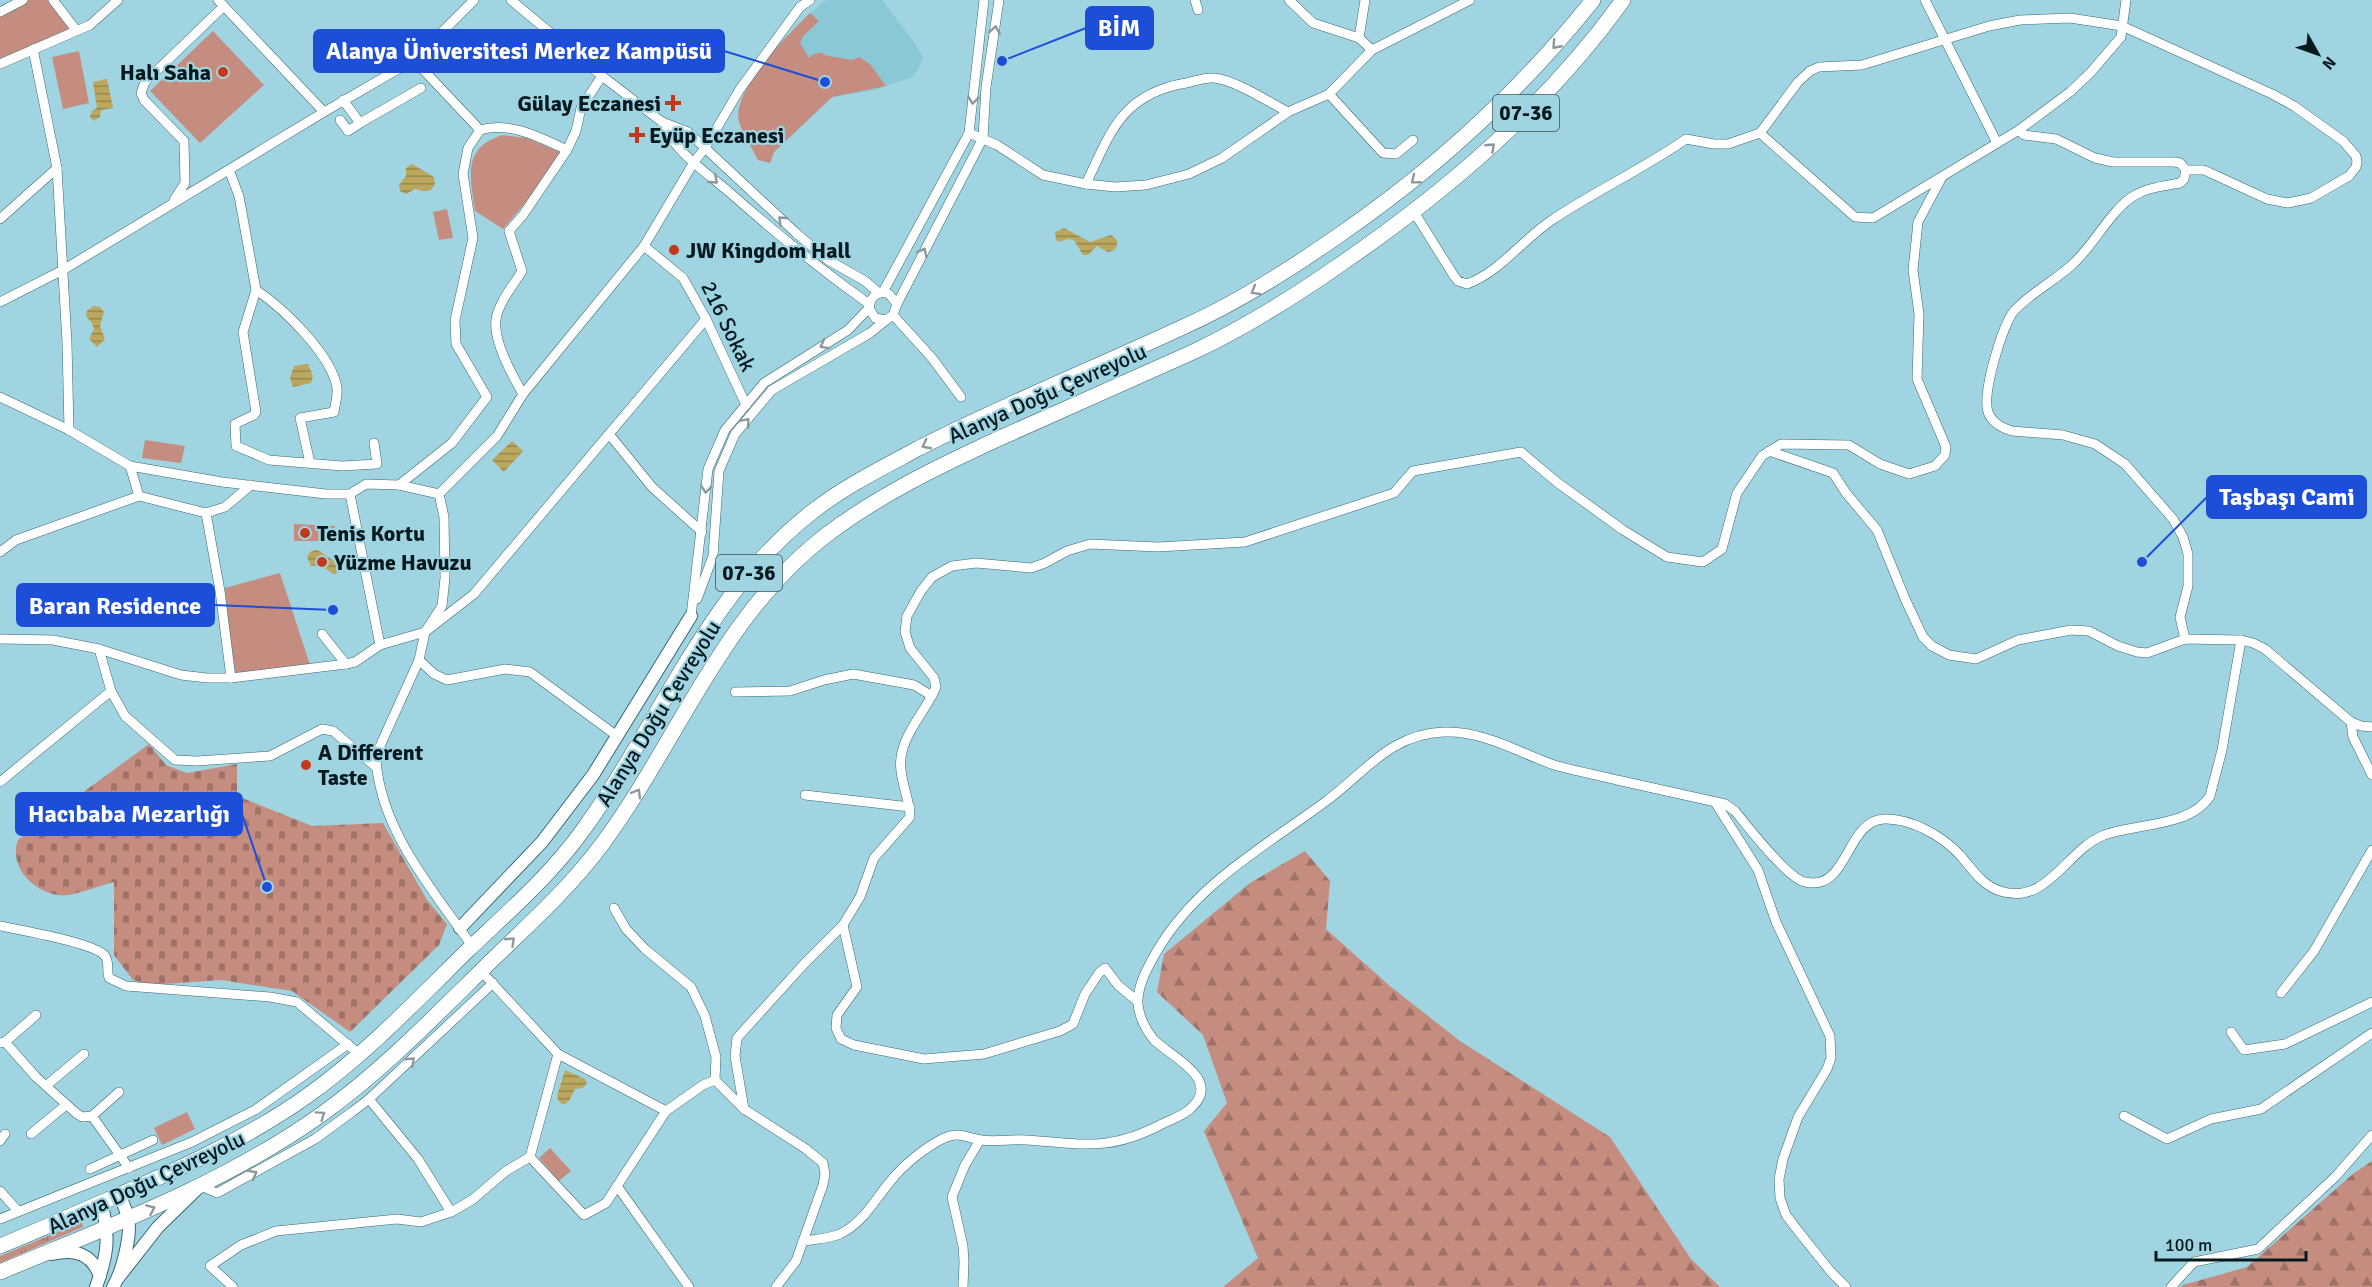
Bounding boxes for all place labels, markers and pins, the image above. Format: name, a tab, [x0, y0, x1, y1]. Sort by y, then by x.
callout: BİM	[1086, 7, 1153, 49]
callout: Alanya Üniversitesi Merkez Kampüsü	[314, 30, 724, 72]
place label: Halı Saha	[120, 59, 211, 86]
marker: Halı Saha	[216, 65, 230, 79]
place label: Gülay Eczanesi	[517, 90, 661, 117]
marker: Gülay Eczanesi	[666, 96, 680, 110]
place label: Eyüp Eczanesi	[649, 122, 784, 149]
marker: Eyüp Eczanesi	[630, 128, 644, 142]
place label: JW Kingdom Hall	[686, 237, 851, 264]
marker: JW Kingdom Hall	[667, 243, 681, 257]
callout: Taşbaşı Cami	[2207, 476, 2366, 518]
place label: Tenis Kortu	[317, 520, 425, 547]
marker: Tenis Kortu	[298, 526, 312, 540]
place label: Yüzme Havuzu	[333, 549, 472, 576]
marker: Yüzme Havuzu	[315, 555, 329, 569]
callout: Baran Residence	[17, 584, 214, 626]
place label: A Different Taste	[318, 739, 423, 791]
marker: A Different Taste	[299, 758, 313, 772]
callout: Hacıbaba Mezarlığı	[16, 793, 242, 835]

